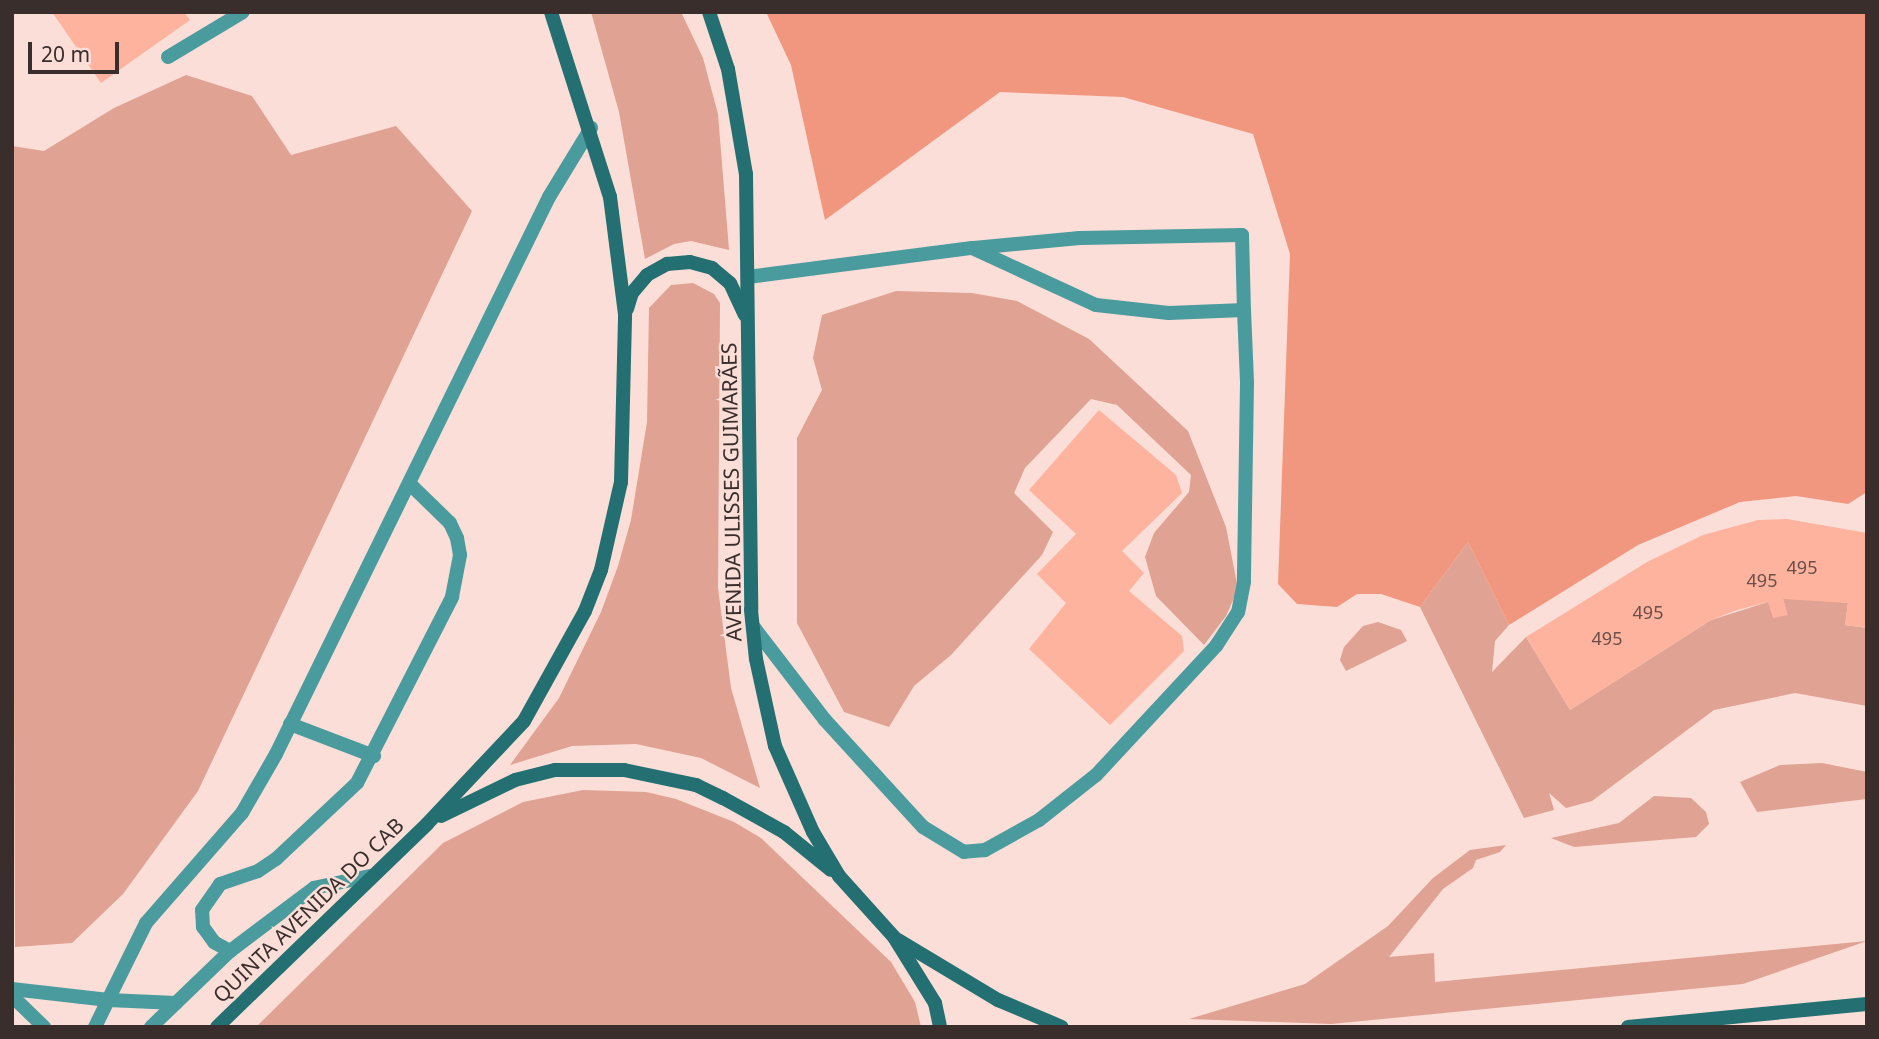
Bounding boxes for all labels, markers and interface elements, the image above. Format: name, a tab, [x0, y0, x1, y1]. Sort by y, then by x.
scale bar	[32, 28, 122, 72]
text: 20 m	[41, 40, 90, 68]
street label: AVENIDA ULISSES GUIMARÃES	[716, 342, 746, 642]
house number: 495	[1787, 556, 1817, 578]
house number: 495	[1747, 569, 1777, 591]
house number: 495	[1633, 601, 1663, 623]
house number: 495	[1592, 627, 1622, 649]
street label: QUINTA AVENIDA DO CAB	[207, 812, 409, 1008]

